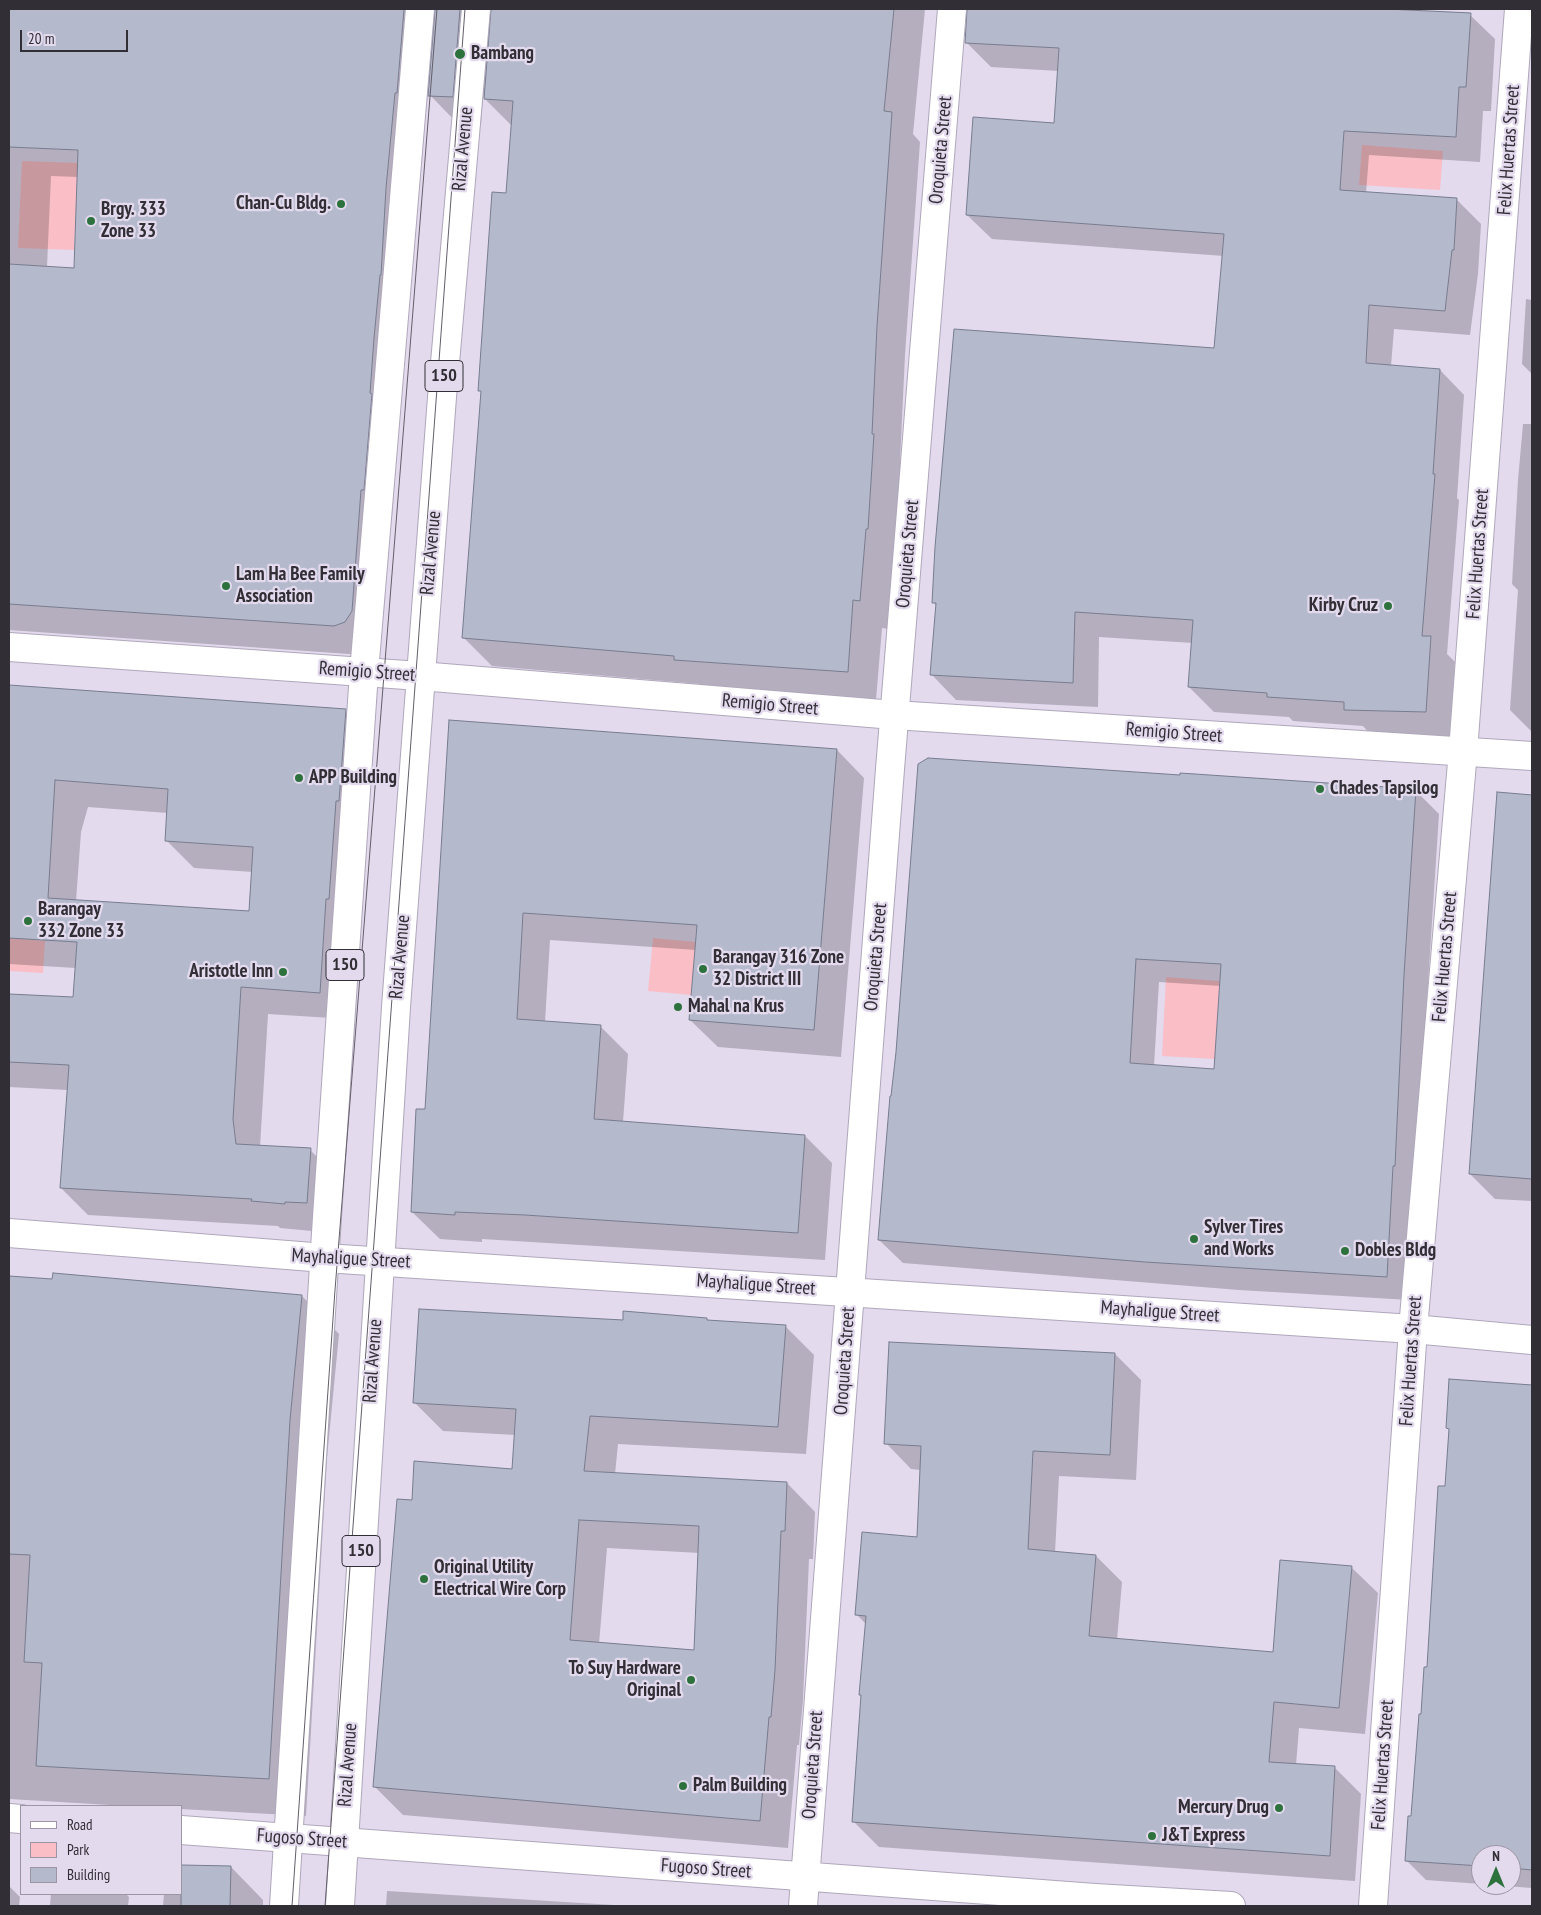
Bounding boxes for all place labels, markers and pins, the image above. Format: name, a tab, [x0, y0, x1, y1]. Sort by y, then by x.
place label: Bambang	[471, 43, 534, 65]
marker: Bambang	[453, 47, 467, 61]
place label: Chan-Cu Bldg.	[236, 193, 331, 215]
marker: Chan-Cu Bldg.	[335, 198, 347, 210]
place label: Brgy. 333 Zone 33	[101, 199, 166, 243]
marker: Brgy. 333 Zone 33	[85, 215, 97, 227]
place label: Lam Ha Bee Family Association	[236, 564, 365, 608]
marker: Lam Ha Bee Family Association	[220, 580, 232, 592]
place label: Kirby Cruz	[1309, 595, 1378, 617]
marker: Kirby Cruz	[1382, 600, 1394, 612]
place label: APP Building	[309, 767, 397, 789]
marker: APP Building	[293, 772, 305, 784]
place label: Chades Tapsilog	[1330, 778, 1438, 800]
marker: Chades Tapsilog	[1314, 783, 1326, 795]
place label: Barangay 332 Zone 33	[38, 899, 124, 943]
marker: Barangay 332 Zone 33	[22, 915, 34, 927]
place label: Barangay 316 Zone 32 District III	[713, 947, 844, 991]
place label: Aristotle Inn	[189, 961, 273, 983]
marker: Barangay 316 Zone 32 District III	[697, 963, 709, 975]
marker: Aristotle Inn	[277, 966, 289, 978]
place label: Mahal na Krus	[688, 996, 784, 1018]
marker: Mahal na Krus	[672, 1001, 684, 1013]
place label: Sylver Tires and Works	[1204, 1217, 1283, 1261]
marker: Sylver Tires and Works	[1188, 1233, 1200, 1245]
place label: Dobles Bldg	[1355, 1240, 1436, 1262]
marker: Dobles Bldg	[1339, 1245, 1351, 1257]
place label: Original Utility Electrical Wire Corp	[434, 1557, 566, 1601]
marker: Original Utility Electrical Wire Corp	[418, 1573, 430, 1585]
place label: To Suy Hardware Original	[568, 1658, 681, 1702]
marker: To Suy Hardware Original	[685, 1674, 697, 1686]
place label: Palm Building	[693, 1775, 787, 1797]
marker: Palm Building	[677, 1780, 689, 1792]
place label: Mercury Drug	[1178, 1797, 1269, 1819]
marker: Mercury Drug	[1273, 1802, 1285, 1814]
place label: J&T Express	[1162, 1825, 1245, 1847]
marker: J&T Express	[1146, 1830, 1158, 1842]

